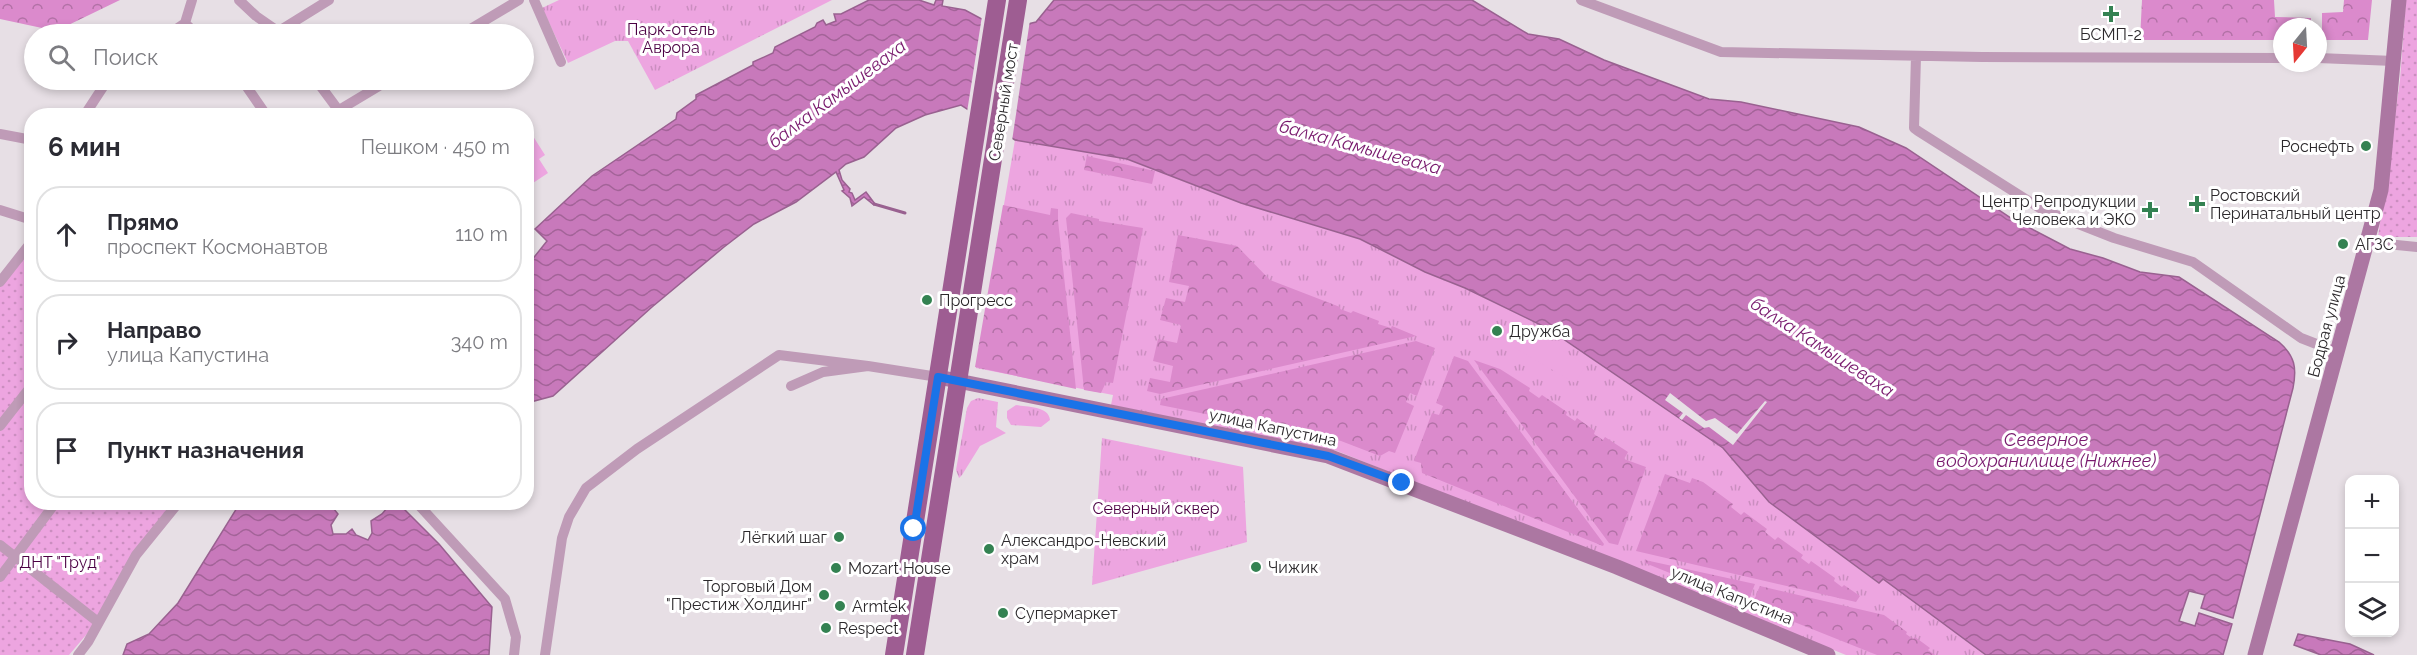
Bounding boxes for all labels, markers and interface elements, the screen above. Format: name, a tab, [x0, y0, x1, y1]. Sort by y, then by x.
marker: БСМП-2	[2102, 5, 2120, 23]
north arrow	[2273, 18, 2327, 72]
park label: Парк-отель Аврора	[627, 20, 715, 57]
search box	[24, 24, 534, 90]
place label: БСМП-2	[2080, 25, 2142, 44]
water label: балка Камышеваха	[764, 35, 910, 152]
icon: search	[45, 41, 78, 74]
street label: Северный мост	[985, 41, 1022, 162]
text: Поиск	[93, 44, 158, 70]
water label: балка Камышеваха	[1277, 115, 1444, 178]
text: 6 мин	[48, 132, 121, 162]
text: Пешком · 450 m	[361, 135, 510, 159]
place label: Роснефть	[2280, 137, 2354, 156]
marker: Роснефть	[2359, 139, 2373, 153]
place label: Ростовский Перинатальный центр	[2210, 186, 2381, 223]
place label: Центр Репродукции Человека и ЭКО	[1982, 192, 2136, 229]
marker: Ростовский Перинатальный центр	[2188, 195, 2206, 213]
marker: Центр Репродукции Человека и ЭКО	[2141, 201, 2159, 219]
text: Прямо	[107, 209, 179, 235]
icon: ahead	[50, 218, 83, 251]
text: 110 m	[455, 222, 508, 246]
text: проспект Космонавтов	[107, 235, 328, 259]
place label: АГЗС	[2355, 235, 2394, 254]
marker: АГЗС	[2336, 237, 2350, 251]
street label: Бодрая улица	[2304, 273, 2349, 379]
place label: Прогресс	[939, 291, 1013, 310]
water label: балка Камышеваха	[1747, 292, 1898, 401]
marker: Прогресс	[920, 293, 934, 307]
text: Направо	[107, 317, 201, 343]
place label: Дружба	[1509, 322, 1570, 341]
marker: Дружба	[1490, 324, 1504, 338]
icon: right	[50, 326, 83, 359]
text: 340 m	[451, 330, 508, 354]
text: улица Капустина	[107, 343, 269, 367]
street label: улица Капустина	[1208, 405, 1338, 450]
water label: Северное водохранилище (Нижнее)	[1936, 429, 2157, 471]
icon: arrive	[50, 434, 83, 467]
text: Пункт назначения	[107, 437, 304, 463]
route end	[1388, 469, 1414, 495]
map controls	[2345, 475, 2399, 637]
button: +	[2345, 475, 2399, 529]
park label: Северный сквер	[1093, 499, 1220, 518]
route start	[900, 515, 926, 541]
place label: Лёгкий шаг	[740, 528, 828, 547]
button: −	[2345, 529, 2399, 583]
marker: Лёгкий шаг	[832, 530, 846, 544]
place label: Александро-Невский храм	[1001, 531, 1166, 568]
marker: Александро-Невский храм	[982, 542, 996, 556]
park label: ДНТ "Труд"	[19, 553, 101, 572]
place label: Чижик	[1268, 558, 1318, 577]
place label: Mozart House	[848, 559, 951, 578]
marker: Чижик	[1249, 560, 1263, 574]
marker: Mozart House	[829, 561, 843, 575]
street label: улица Капустина	[1668, 562, 1795, 629]
place label: Торговый Дом "Престиж Холдинг"	[666, 577, 812, 614]
button: layers	[2345, 583, 2399, 637]
marker: Торговый Дом "Престиж Холдинг"	[817, 588, 831, 602]
place label: Armtek	[852, 597, 907, 616]
marker: Armtek	[833, 599, 847, 613]
place label: Супермаркет	[1015, 604, 1118, 623]
marker: Супермаркет	[996, 606, 1010, 620]
place label: Respect	[838, 619, 899, 638]
marker: Respect	[819, 621, 833, 635]

